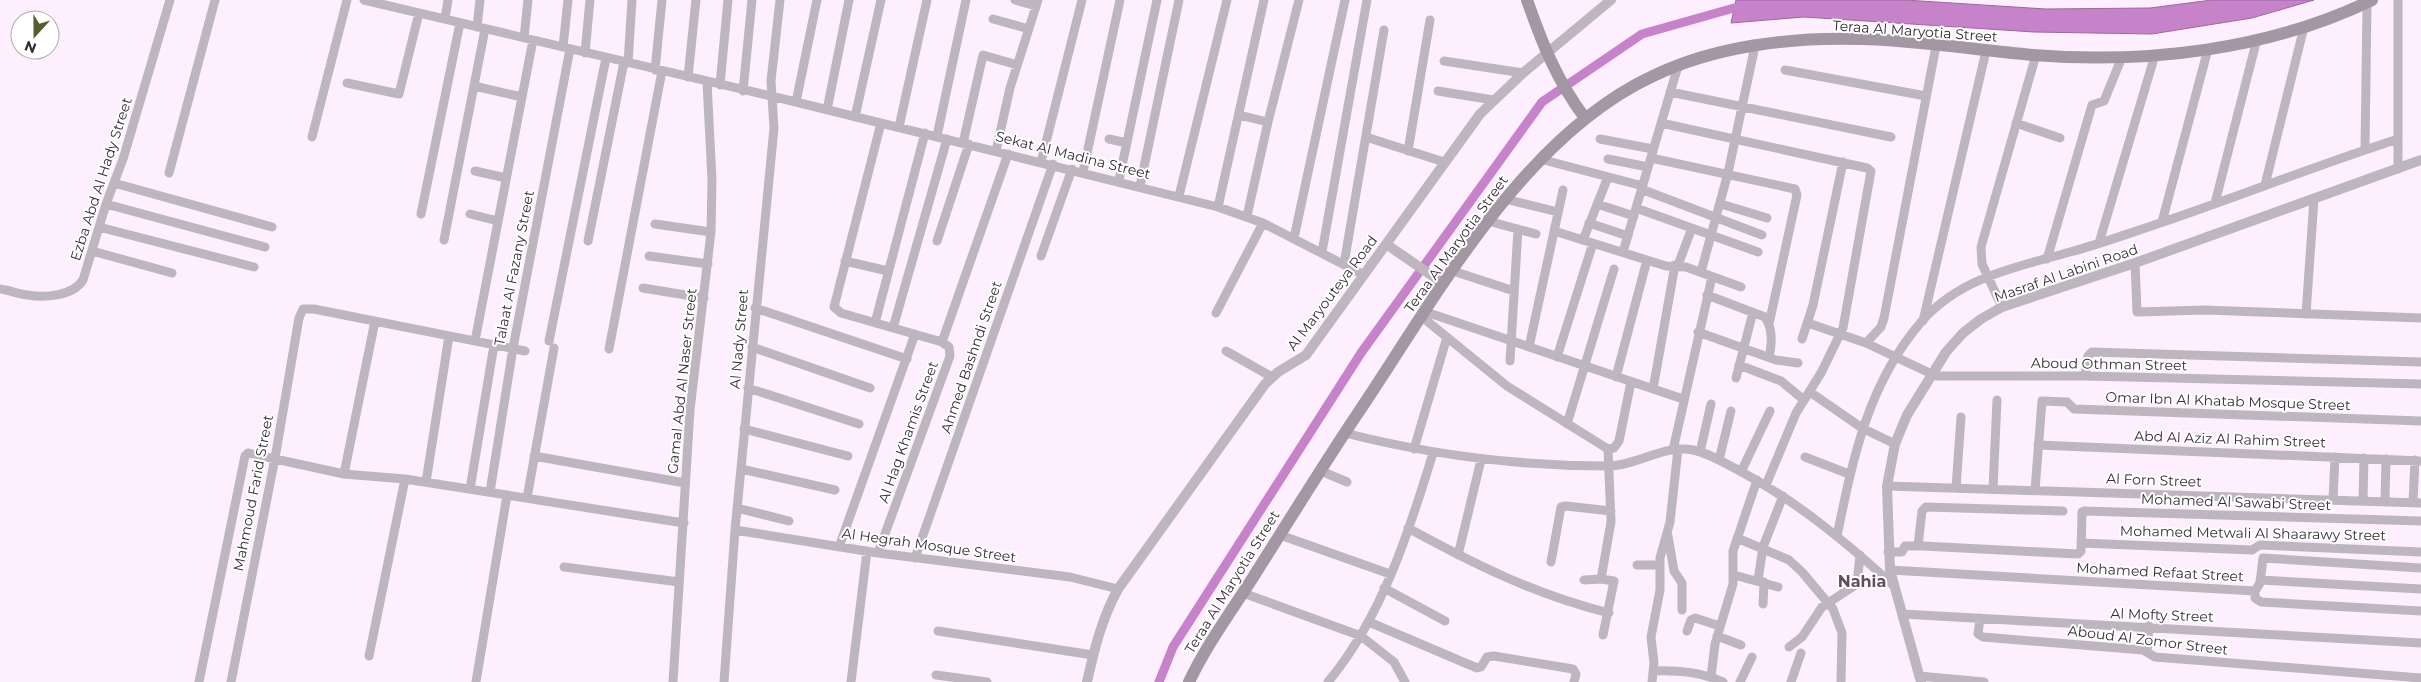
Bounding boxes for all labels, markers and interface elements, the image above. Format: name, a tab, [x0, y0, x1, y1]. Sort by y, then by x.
north arrow	[10, 10, 60, 60]
street label: Teraa Al Maryotia Street	[1832, 16, 1998, 46]
text: N	[22, 37, 39, 58]
street label: Ezba Abd Al Hady Street	[66, 95, 136, 263]
street label: Sekat Al Madina Street	[994, 127, 1153, 183]
street label: Teraa Al Maryotia Street	[1400, 172, 1512, 316]
street label: Talaat Al Fazany Street	[490, 188, 538, 347]
street label: Al Maryouteya Road	[1283, 232, 1381, 354]
street label: Masraf Al Labini Road	[1992, 240, 2140, 306]
street label: Ahmed Bashndi Street	[936, 278, 1006, 435]
street label: Gamal Abd Al Naser Street	[663, 287, 701, 475]
street label: Al Nady Street	[726, 288, 752, 390]
street label: Aboud Othman Street	[2031, 354, 2188, 374]
street label: Al Hag Khamis Street	[874, 358, 942, 505]
street label: Omar Ibn Al Khatab Mosque Street	[2105, 388, 2351, 414]
street label: Mahmoud Farid Street	[229, 413, 277, 573]
street label: Abd Al Aziz Al Rahim Street	[2134, 427, 2326, 451]
street label: Al Forn Street	[2106, 469, 2203, 491]
street label: Mohamed Al Sawabi Street	[2141, 490, 2332, 514]
street label: Teraa Al Maryotia Street	[1181, 507, 1284, 657]
street label: Mohamed Metwali Al Shaarawy Street	[2120, 522, 2387, 544]
street label: Al Hegrah Mosque Street	[841, 524, 1018, 566]
street label: Mohamed Refaat Street	[2076, 559, 2245, 585]
district label: Nahia	[1838, 572, 1886, 591]
street label: Al Mofty Street	[2110, 604, 2214, 626]
street label: Aboud Al Zomor Street	[2067, 621, 2229, 659]

